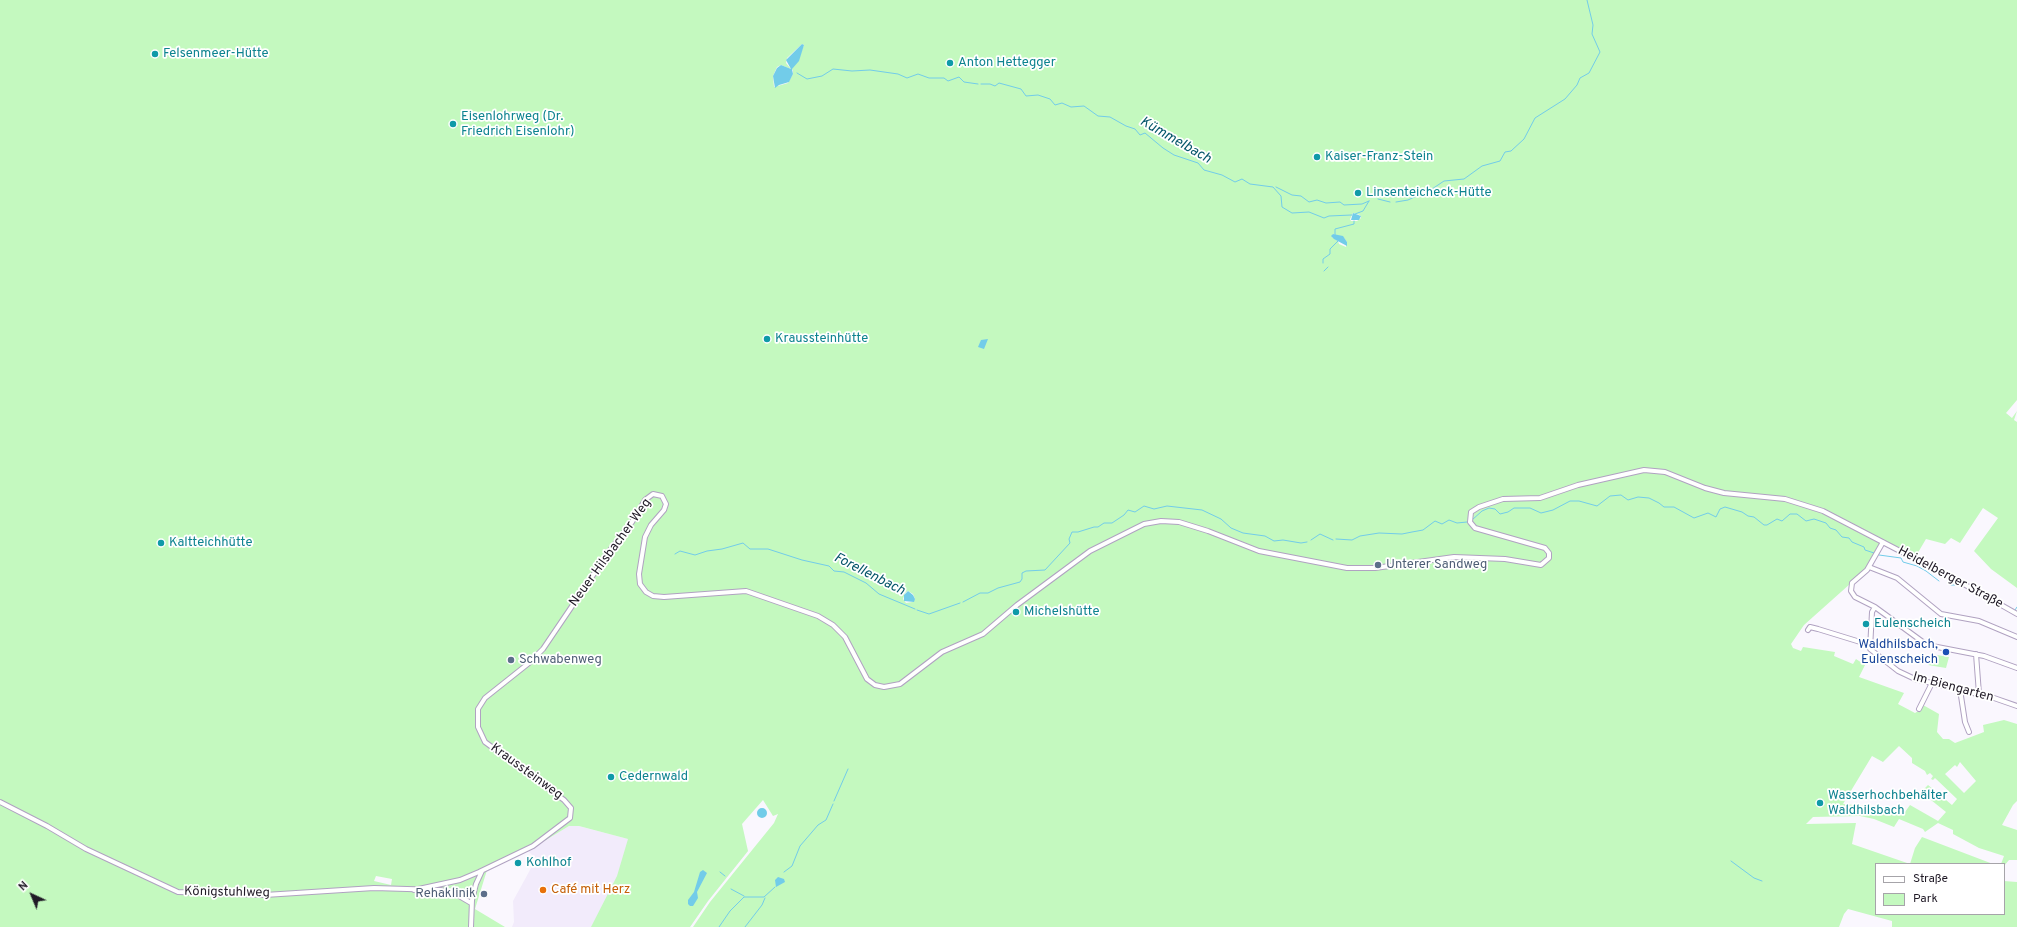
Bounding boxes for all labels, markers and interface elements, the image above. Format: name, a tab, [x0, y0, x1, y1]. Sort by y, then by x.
place label: Felsenmeer-Hütte	[163, 46, 269, 62]
marker: Felsenmeer-Hütte	[150, 49, 160, 59]
place label: Anton Hettegger	[958, 55, 1056, 71]
marker: Anton Hettegger	[945, 58, 955, 68]
place label: Eisenlohrweg (Dr. Friedrich Eisenlohr)	[461, 109, 574, 140]
water label: Kümmelbach	[1136, 114, 1214, 168]
marker: Eisenlohrweg (Dr. Friedrich Eisenlohr)	[448, 119, 458, 129]
place label: Kaiser-Franz-Stein	[1325, 149, 1433, 165]
marker: Kaiser-Franz-Stein	[1312, 152, 1322, 162]
place label: Linsenteicheck-Hütte	[1366, 185, 1491, 201]
marker: Linsenteicheck-Hütte	[1353, 188, 1363, 198]
place label: Kraussteinhütte	[775, 331, 868, 347]
marker: Kraussteinhütte	[762, 334, 772, 344]
street label: Neuer Hilsbacher Weg	[567, 496, 655, 610]
place label: Kaltteichhütte	[169, 535, 252, 551]
marker: Kaltteichhütte	[156, 538, 166, 548]
street label: Heidelberger Straße	[1895, 544, 2005, 612]
water label: Forellenbach	[831, 550, 907, 600]
place label: Unterer Sandweg	[1386, 557, 1487, 573]
marker: Unterer Sandweg	[1373, 560, 1383, 570]
place label: Michelshütte	[1024, 604, 1099, 620]
marker: Michelshütte	[1011, 607, 1021, 617]
place label: Eulenscheich	[1874, 616, 1951, 632]
marker: Eulenscheich	[1861, 619, 1871, 629]
place label: Waldhilsbach, Eulenscheich	[1858, 637, 1938, 668]
marker: Waldhilsbach, Eulenscheich	[1941, 647, 1951, 657]
place label: Schwabenweg	[519, 652, 602, 668]
marker: Schwabenweg	[506, 655, 516, 665]
street label: Im Biengarten	[1911, 670, 1995, 706]
street label: Kraussteinweg	[487, 741, 565, 803]
place label: Cedernwald	[619, 769, 688, 785]
marker: Cedernwald	[606, 772, 616, 782]
place label: Wasserhochbehälter Waldhilsbach	[1828, 788, 1947, 819]
marker: Wasserhochbehälter Waldhilsbach	[1815, 798, 1825, 808]
place label: Kohlhof	[526, 855, 571, 871]
marker: Kohlhof	[513, 858, 523, 868]
legend	[1875, 863, 2005, 915]
text: Straße	[1913, 871, 1948, 887]
north arrow	[12, 875, 52, 915]
text: N	[16, 879, 31, 894]
place label: Café mit Herz	[551, 882, 630, 898]
street label: Königstuhlweg	[184, 884, 270, 902]
marker: Café mit Herz	[538, 885, 548, 895]
place label: Rehaklinik	[415, 886, 476, 902]
marker: Rehaklinik	[479, 889, 489, 899]
text: Park	[1913, 891, 1938, 907]

